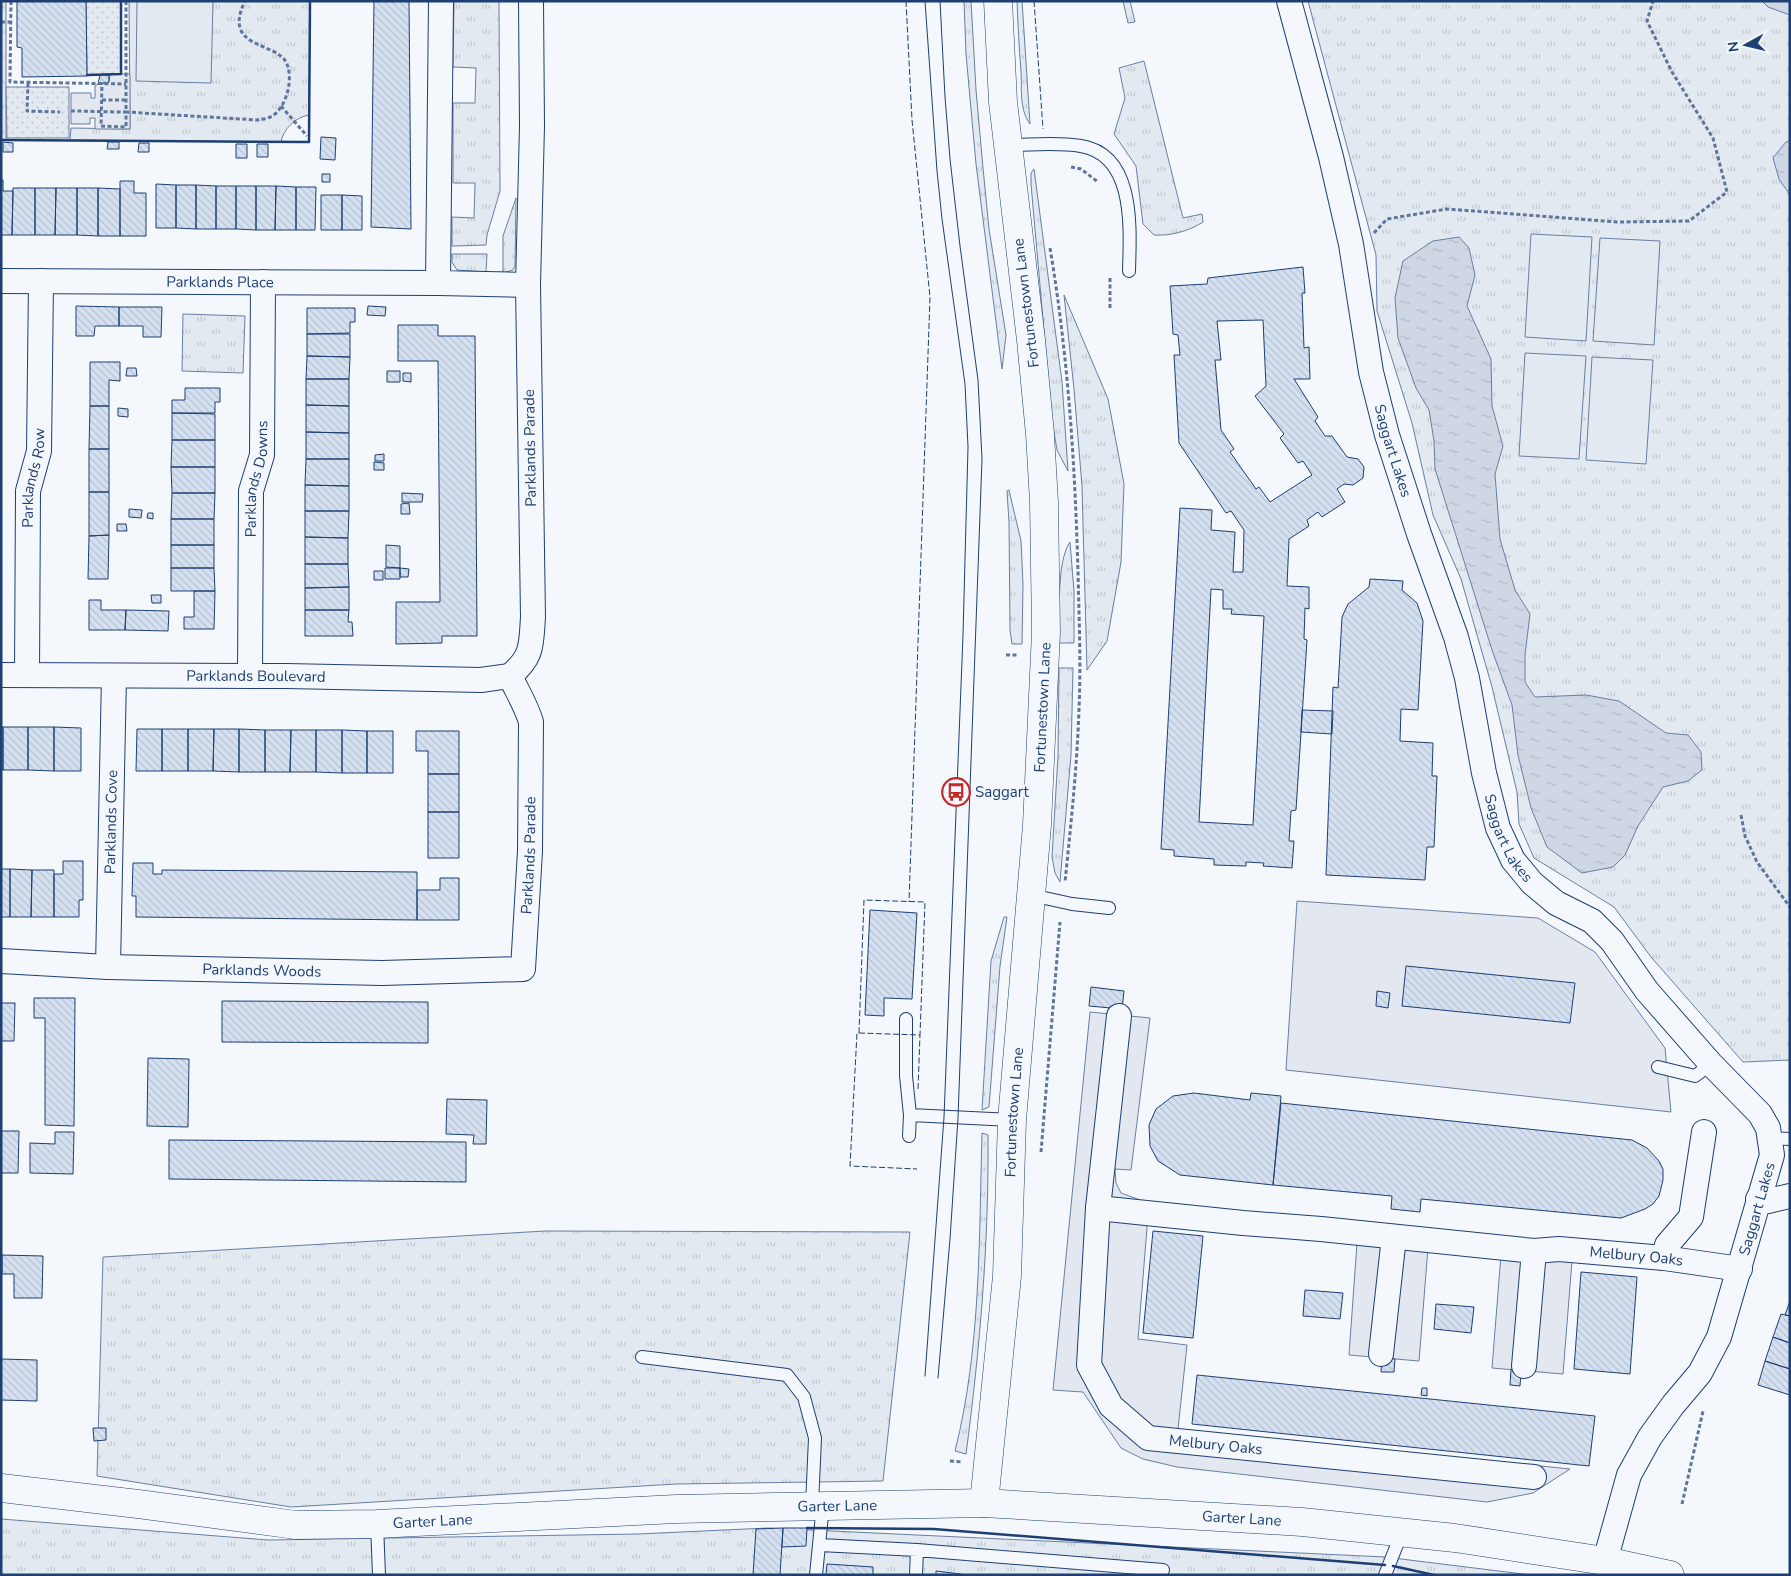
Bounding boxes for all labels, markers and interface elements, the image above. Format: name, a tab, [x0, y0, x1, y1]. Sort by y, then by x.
north arrow	[1721, 20, 1771, 70]
text: N	[1723, 40, 1744, 53]
street label: Fortunestown Lane	[1008, 237, 1044, 369]
street label: Parklands Place	[166, 272, 274, 292]
street label: Parklands Parade	[519, 389, 541, 507]
street label: Saggart Lakes	[1370, 402, 1416, 500]
street label: Parklands Downs	[240, 420, 272, 537]
street label: Parklands Row	[18, 427, 49, 528]
street label: Fortunestown Lane	[1029, 642, 1056, 773]
street label: Parklands Boulevard	[186, 666, 326, 687]
street label: Parklands Cove	[100, 770, 122, 874]
bus stop icon: Saggart	[941, 777, 971, 807]
place label: Saggart	[975, 782, 1029, 802]
street label: Saggart Lakes	[1480, 792, 1537, 887]
street label: Parklands Parade	[516, 796, 540, 915]
street label: Parklands Woods	[202, 959, 322, 982]
street label: Fortunestown Lane	[1000, 1046, 1028, 1178]
street label: Saggart Lakes	[1734, 1160, 1780, 1258]
street label: Melbury Oaks	[1589, 1242, 1685, 1271]
street label: Melbury Oaks	[1168, 1430, 1264, 1460]
street label: Garter Lane	[797, 1495, 877, 1517]
street label: Garter Lane	[1201, 1506, 1282, 1531]
street label: Garter Lane	[392, 1509, 473, 1533]

